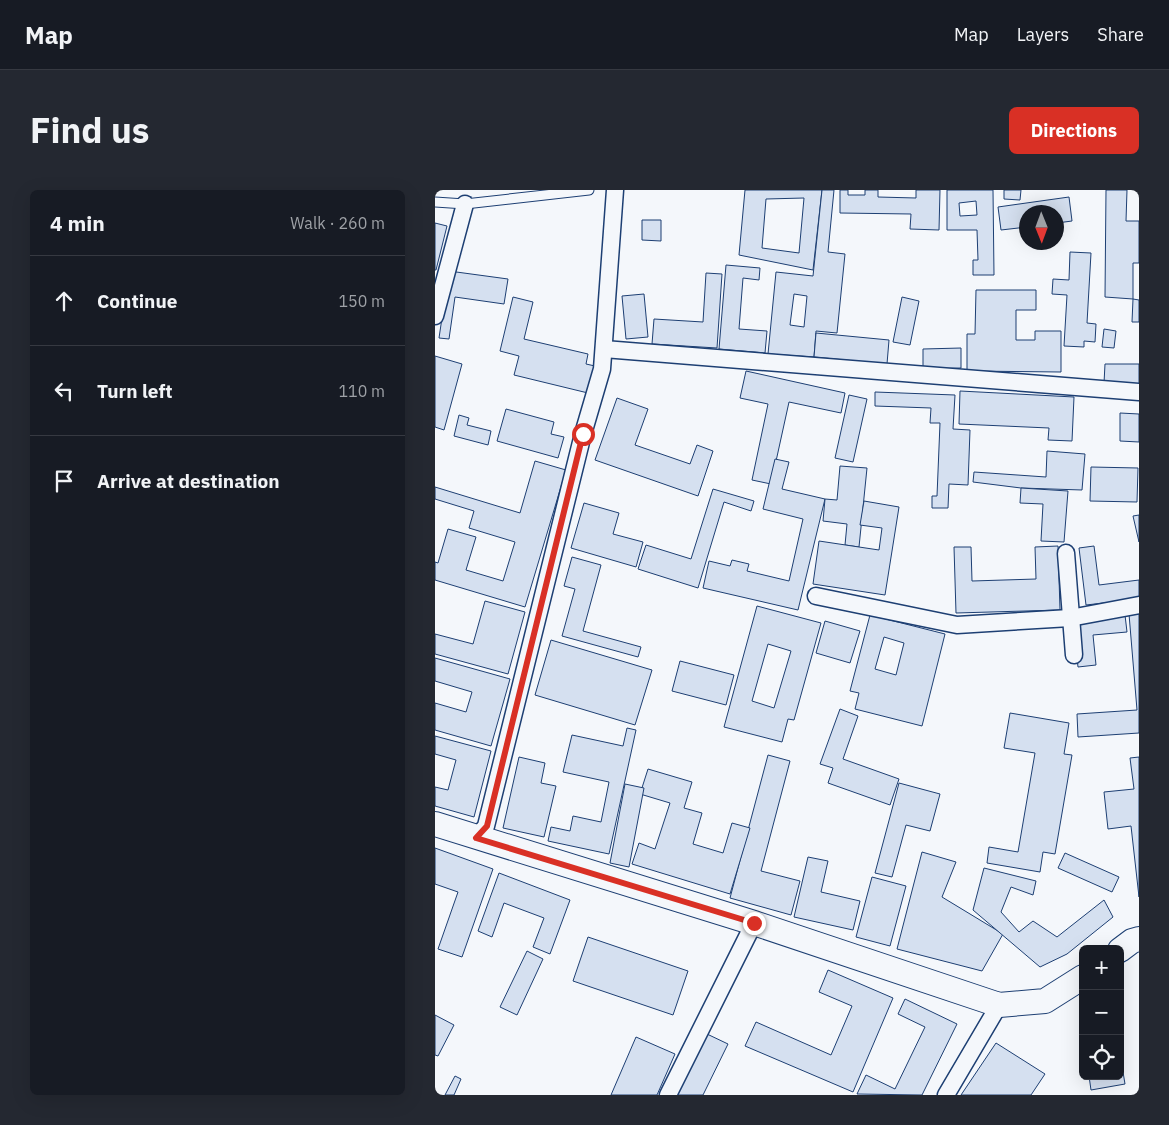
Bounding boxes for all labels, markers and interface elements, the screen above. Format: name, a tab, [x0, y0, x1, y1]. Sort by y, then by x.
text: Map	[25, 19, 73, 51]
text: Map	[954, 23, 989, 46]
text: Layers	[1017, 23, 1069, 46]
text: Share	[1097, 23, 1144, 46]
text: Find us	[30, 107, 149, 153]
button: Directions	[1009, 107, 1139, 154]
north arrow	[1019, 205, 1064, 250]
text: 4 min	[50, 209, 105, 237]
text: Walk · 260 m	[290, 213, 385, 233]
icon: ahead	[50, 287, 78, 315]
text: Continue	[97, 289, 177, 313]
text: 150 m	[338, 291, 385, 311]
icon: left	[50, 377, 78, 405]
text: Turn left	[97, 379, 173, 403]
text: 110 m	[338, 381, 385, 401]
route start	[572, 423, 595, 446]
icon: arrive	[50, 467, 78, 495]
text: Arrive at destination	[97, 469, 280, 493]
route end	[743, 912, 766, 935]
map controls	[1079, 945, 1124, 1080]
button: +	[1079, 945, 1124, 990]
button: −	[1079, 990, 1124, 1035]
button: locate	[1079, 1035, 1124, 1080]

